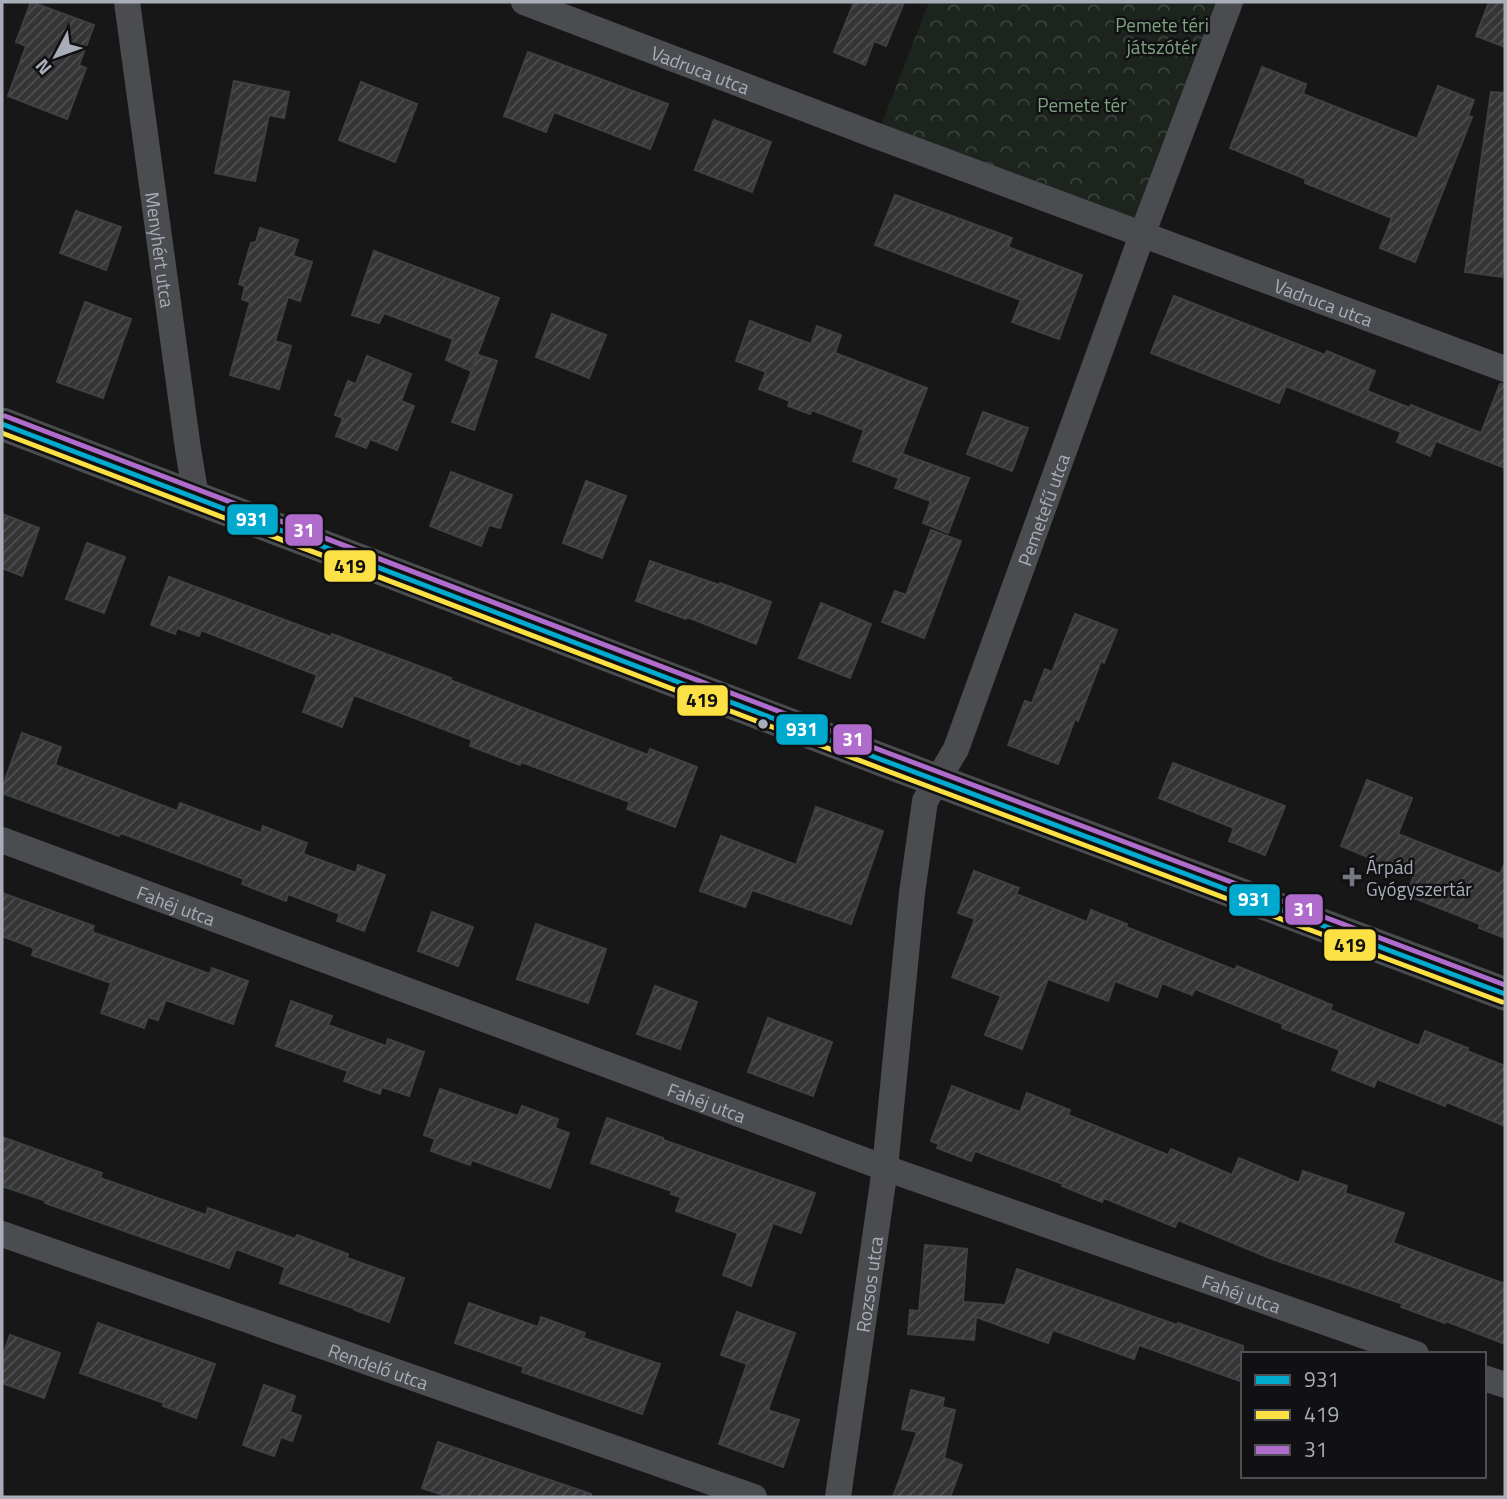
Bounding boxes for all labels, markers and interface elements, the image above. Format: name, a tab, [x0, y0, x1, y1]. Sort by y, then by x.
park label: Pemete téri játszótér	[1115, 10, 1209, 61]
north arrow	[21, 21, 91, 91]
street label: Vadruca utca	[647, 37, 755, 101]
text: N	[28, 53, 58, 82]
park label: Pemete tér	[1037, 90, 1127, 119]
street label: Menyhért utca	[139, 190, 183, 310]
street label: Vadruca utca	[1270, 270, 1378, 333]
street label: Pemetefű utca	[1009, 449, 1077, 570]
line badge: 931	[226, 503, 279, 536]
text: 931	[236, 504, 268, 533]
line badge: 31	[284, 513, 324, 547]
text: 31	[293, 515, 315, 544]
line badge: 419	[323, 549, 377, 583]
text: 419	[334, 551, 366, 580]
line badge: 419	[676, 684, 729, 717]
text: 419	[686, 685, 718, 714]
line badge: 931	[775, 713, 829, 746]
text: 931	[786, 714, 818, 743]
unlabelled marker	[756, 717, 770, 731]
line badge: 31	[832, 723, 873, 756]
text: 31	[842, 724, 864, 753]
place label: Árpád Gyógyszertár	[1366, 852, 1472, 903]
marker: Árpád Gyógyszertár	[1344, 869, 1360, 885]
street label: Fahéj utca	[133, 877, 220, 933]
line badge: 931	[1228, 883, 1281, 917]
text: 931	[1238, 884, 1270, 913]
line badge: 31	[1284, 893, 1324, 926]
text: 31	[1293, 894, 1315, 923]
line badge: 419	[1323, 928, 1377, 962]
text: 419	[1334, 930, 1366, 959]
street label: Fahéj utca	[664, 1074, 751, 1130]
street label: Rozsos utca	[847, 1234, 890, 1334]
street label: Fahéj utca	[1198, 1266, 1286, 1320]
street label: Rendelő utca	[325, 1335, 433, 1397]
legend	[1241, 1352, 1486, 1478]
text: 931	[1304, 1363, 1339, 1395]
text: 419	[1304, 1398, 1339, 1430]
text: 31	[1304, 1433, 1328, 1465]

